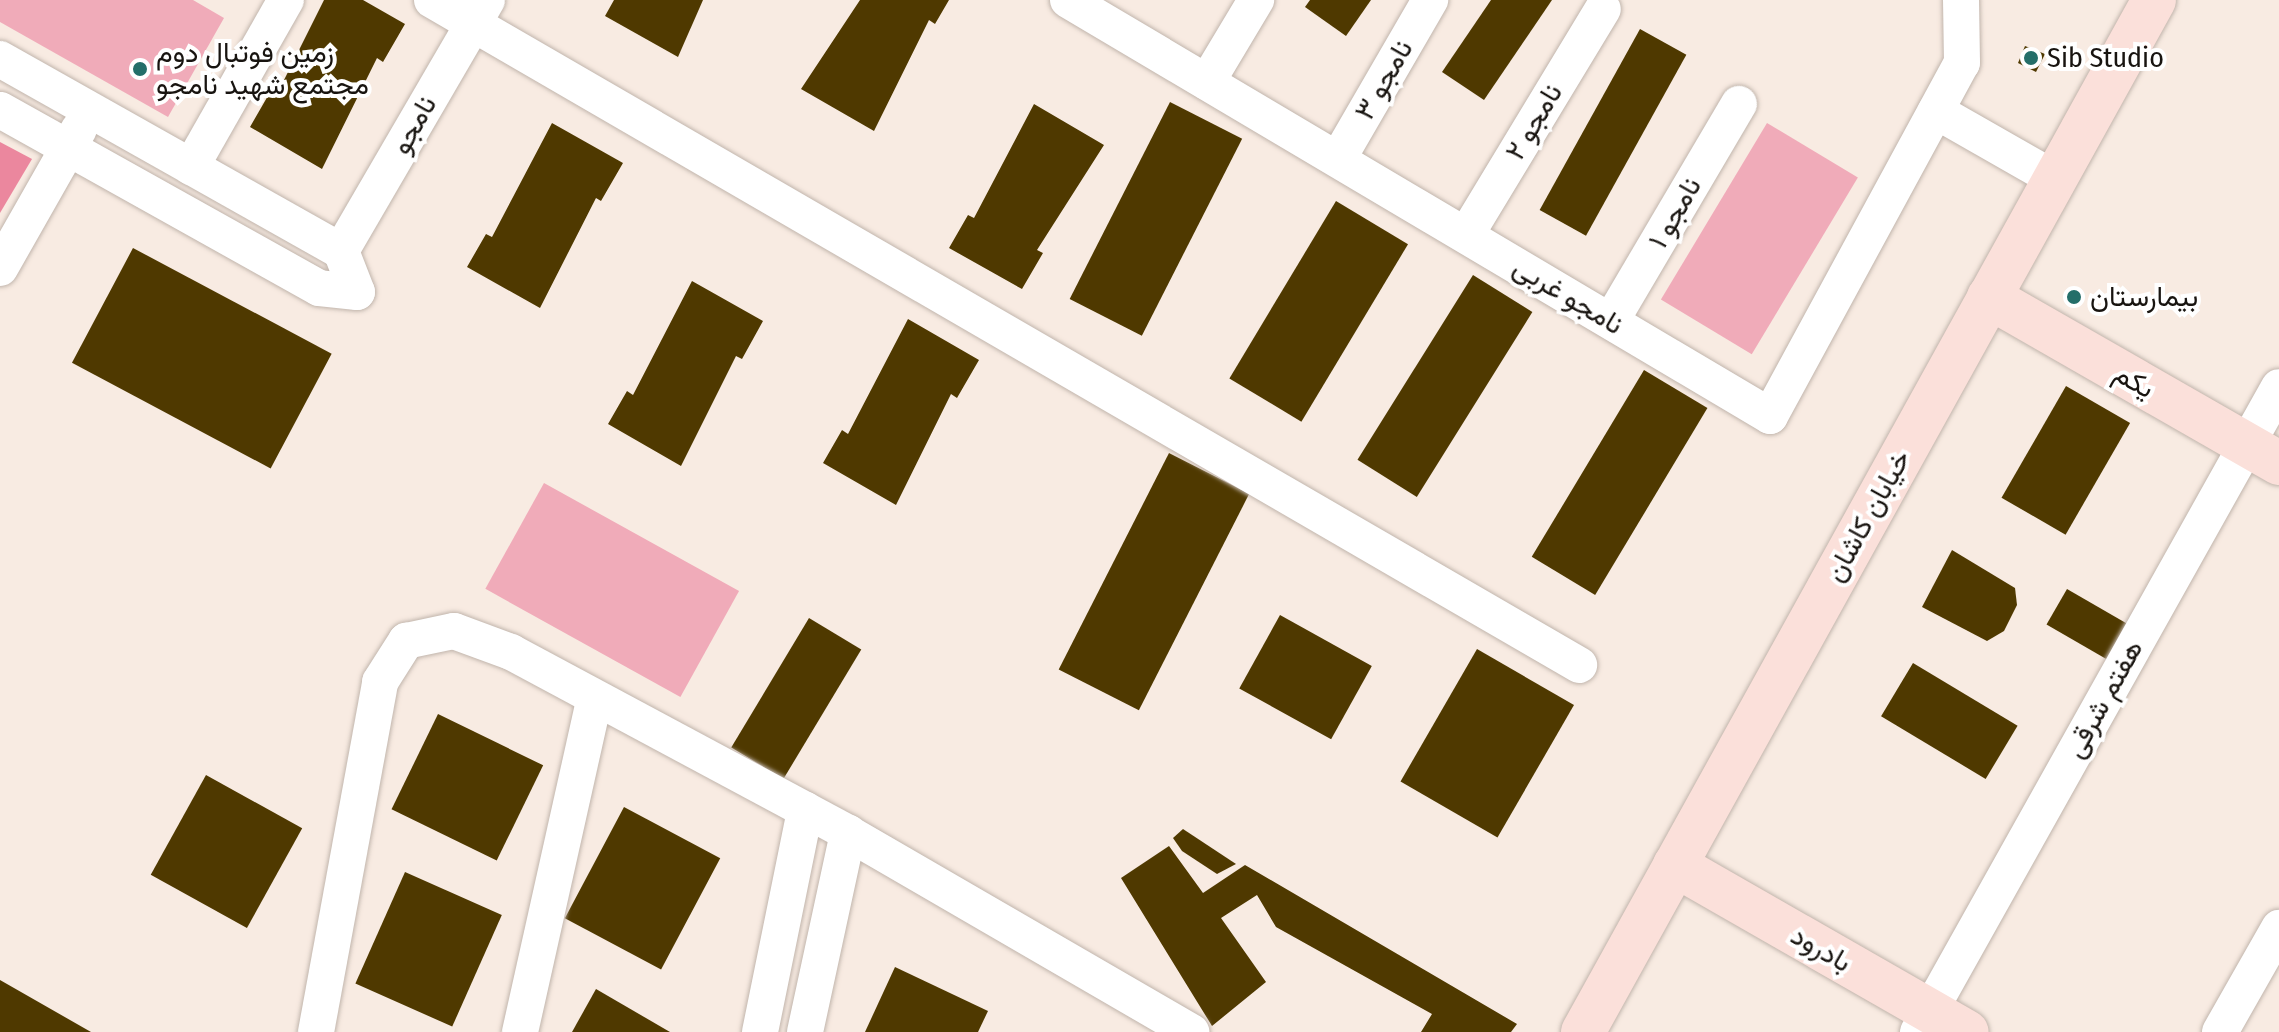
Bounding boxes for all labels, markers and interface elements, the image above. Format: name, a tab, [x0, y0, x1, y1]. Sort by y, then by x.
street label: نامجو ۳	[1348, 34, 1420, 126]
place label: زمین فوتبال دوم مجتمع شهید نامجو	[156, 36, 369, 102]
place label: Sib Studio	[2047, 41, 2164, 75]
marker: Sib Studio	[2022, 49, 2040, 67]
marker: زمین فوتبال دوم مجتمع شهید نامجو	[131, 60, 149, 78]
street label: نامجو ۲	[1498, 78, 1570, 166]
street label: نامجو	[384, 90, 444, 160]
street label: نامجو ۱	[1641, 171, 1709, 255]
street label: نامجو غربی	[1507, 250, 1629, 342]
place label: بیمارستان	[2090, 280, 2198, 314]
marker: بیمارستان	[2065, 288, 2083, 306]
street label: یکم	[2108, 356, 2160, 406]
street label: خیابان کاشان	[1818, 444, 1918, 588]
street label: هفتم شرقی	[2058, 634, 2150, 764]
street label: بادرود	[1785, 918, 1857, 980]

